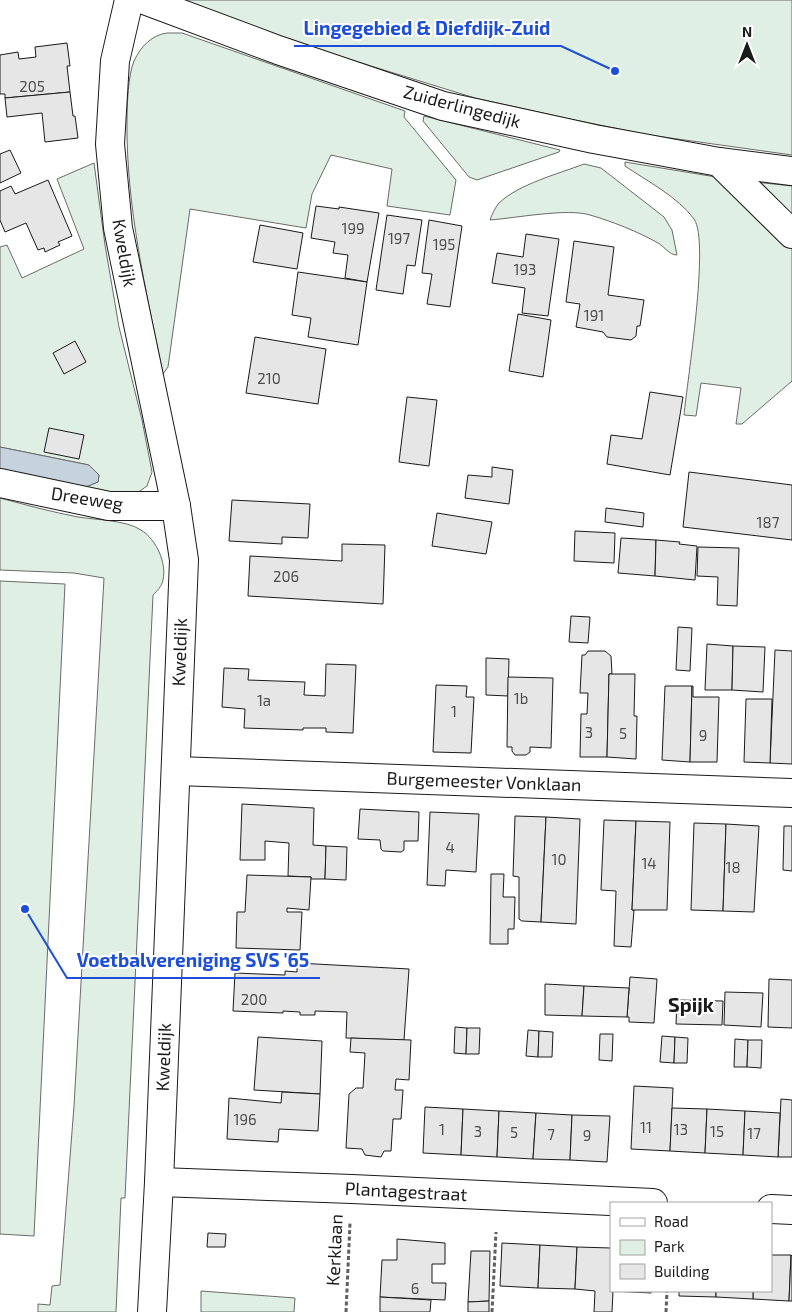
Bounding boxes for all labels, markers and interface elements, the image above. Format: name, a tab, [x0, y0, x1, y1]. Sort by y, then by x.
callout: Lingegebied & Diefdijk-Zuid	[294, 12, 561, 46]
text: Lingegebied & Diefdijk-Zuid	[304, 16, 550, 39]
north arrow	[722, 20, 772, 70]
text: N	[742, 23, 752, 40]
house number: 205	[19, 77, 45, 95]
street label: Zuiderlingedijk	[401, 80, 523, 132]
street label: Kweldijk	[108, 217, 142, 288]
house number: 199	[341, 219, 365, 237]
house number: 197	[388, 229, 410, 247]
house number: 195	[433, 235, 455, 253]
house number: 193	[514, 260, 536, 278]
house number: 191	[584, 306, 604, 324]
house number: 210	[257, 369, 281, 387]
street label: Dreeweg	[50, 481, 125, 515]
house number: 187	[757, 513, 780, 531]
house number: 206	[273, 567, 299, 585]
street label: Kweldijk	[167, 617, 191, 687]
house number: 1b	[514, 689, 528, 707]
house number: 1a	[257, 691, 271, 709]
house number: 1	[451, 702, 457, 720]
house number: 3	[585, 723, 593, 741]
house number: 5	[619, 724, 627, 742]
house number: 9	[699, 726, 707, 744]
street label: Burgemeester Vonklaan	[386, 767, 582, 795]
house number: 4	[445, 838, 455, 856]
house number: 10	[551, 850, 567, 868]
house number: 14	[641, 854, 657, 872]
house number: 18	[725, 858, 741, 876]
callout: Voetbalvereniging SVS '65	[67, 944, 320, 978]
text: Voetbalvereniging SVS '65	[77, 948, 309, 971]
house number: 200	[241, 990, 267, 1008]
district label: Spijk	[668, 992, 715, 1016]
street label: Kweldijk	[151, 1022, 175, 1092]
house number: 196	[233, 1110, 257, 1128]
house number: 11	[640, 1118, 652, 1136]
house number: 1	[439, 1120, 445, 1138]
house number: 13	[674, 1120, 688, 1138]
house number: 3	[474, 1122, 482, 1140]
house number: 15	[710, 1122, 724, 1140]
house number: 5	[510, 1123, 518, 1141]
house number: 17	[747, 1124, 761, 1142]
house number: 7	[547, 1125, 555, 1143]
house number: 9	[583, 1126, 591, 1144]
street label: Plantagestraat	[344, 1177, 468, 1205]
legend	[610, 1202, 772, 1292]
text: Road	[654, 1212, 689, 1230]
street label: Kerklaan	[321, 1213, 347, 1286]
text: Park	[654, 1237, 685, 1255]
text: Building	[654, 1262, 710, 1280]
house number: 6	[411, 1279, 419, 1297]

